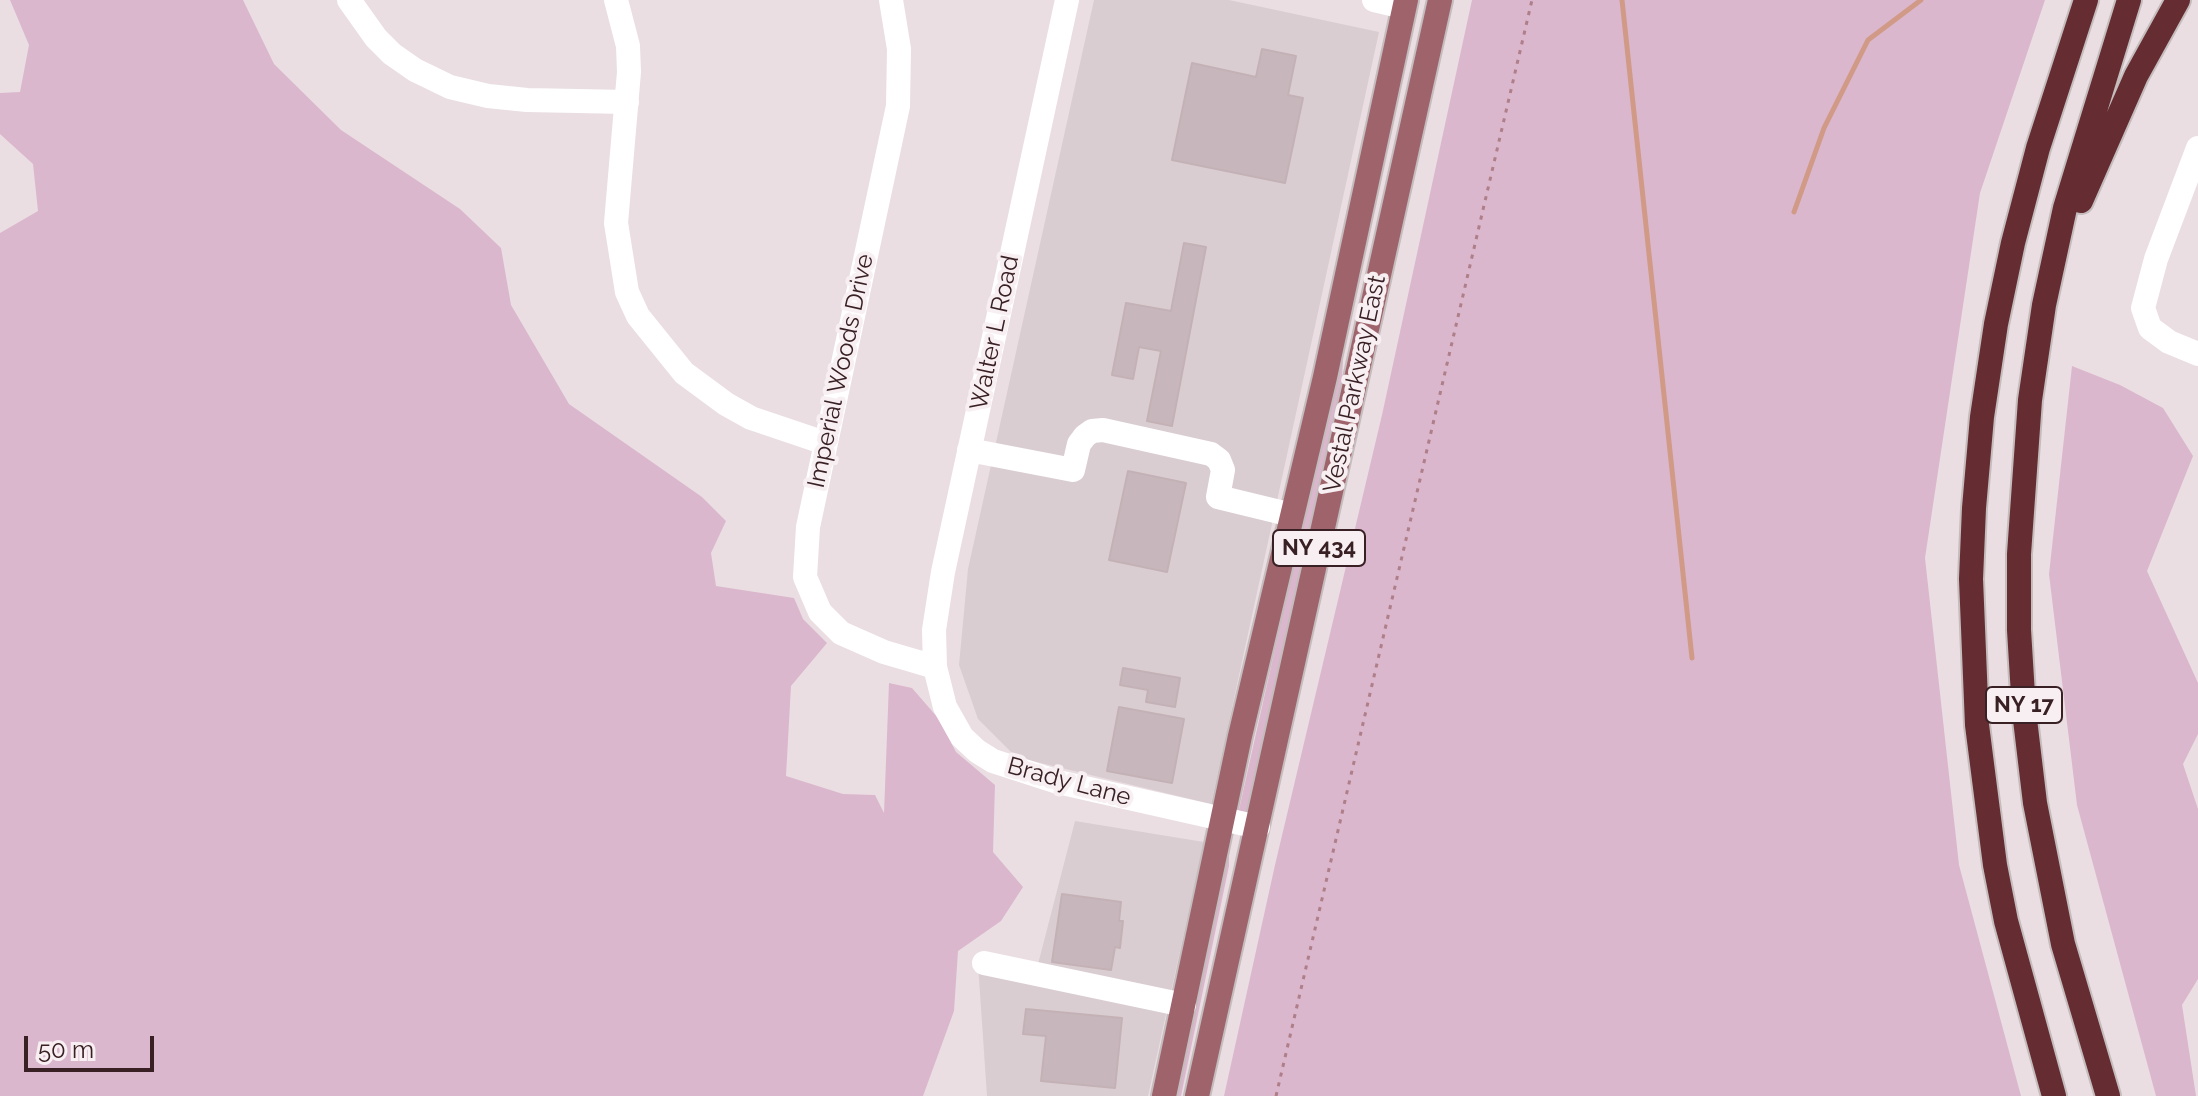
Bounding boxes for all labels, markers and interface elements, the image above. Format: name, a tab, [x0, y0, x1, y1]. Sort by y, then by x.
street label: Imperial Woods Drive	[802, 251, 880, 491]
street label: Walter L Road	[965, 253, 1025, 413]
street label: Vestal Parkway East	[1318, 273, 1392, 495]
road number: NY 434	[1273, 530, 1365, 566]
road number: NY 17	[1986, 687, 2062, 723]
street label: Brady Lane	[1004, 752, 1134, 812]
scale bar	[28, 1020, 158, 1070]
text: 50 m	[38, 1035, 94, 1064]

